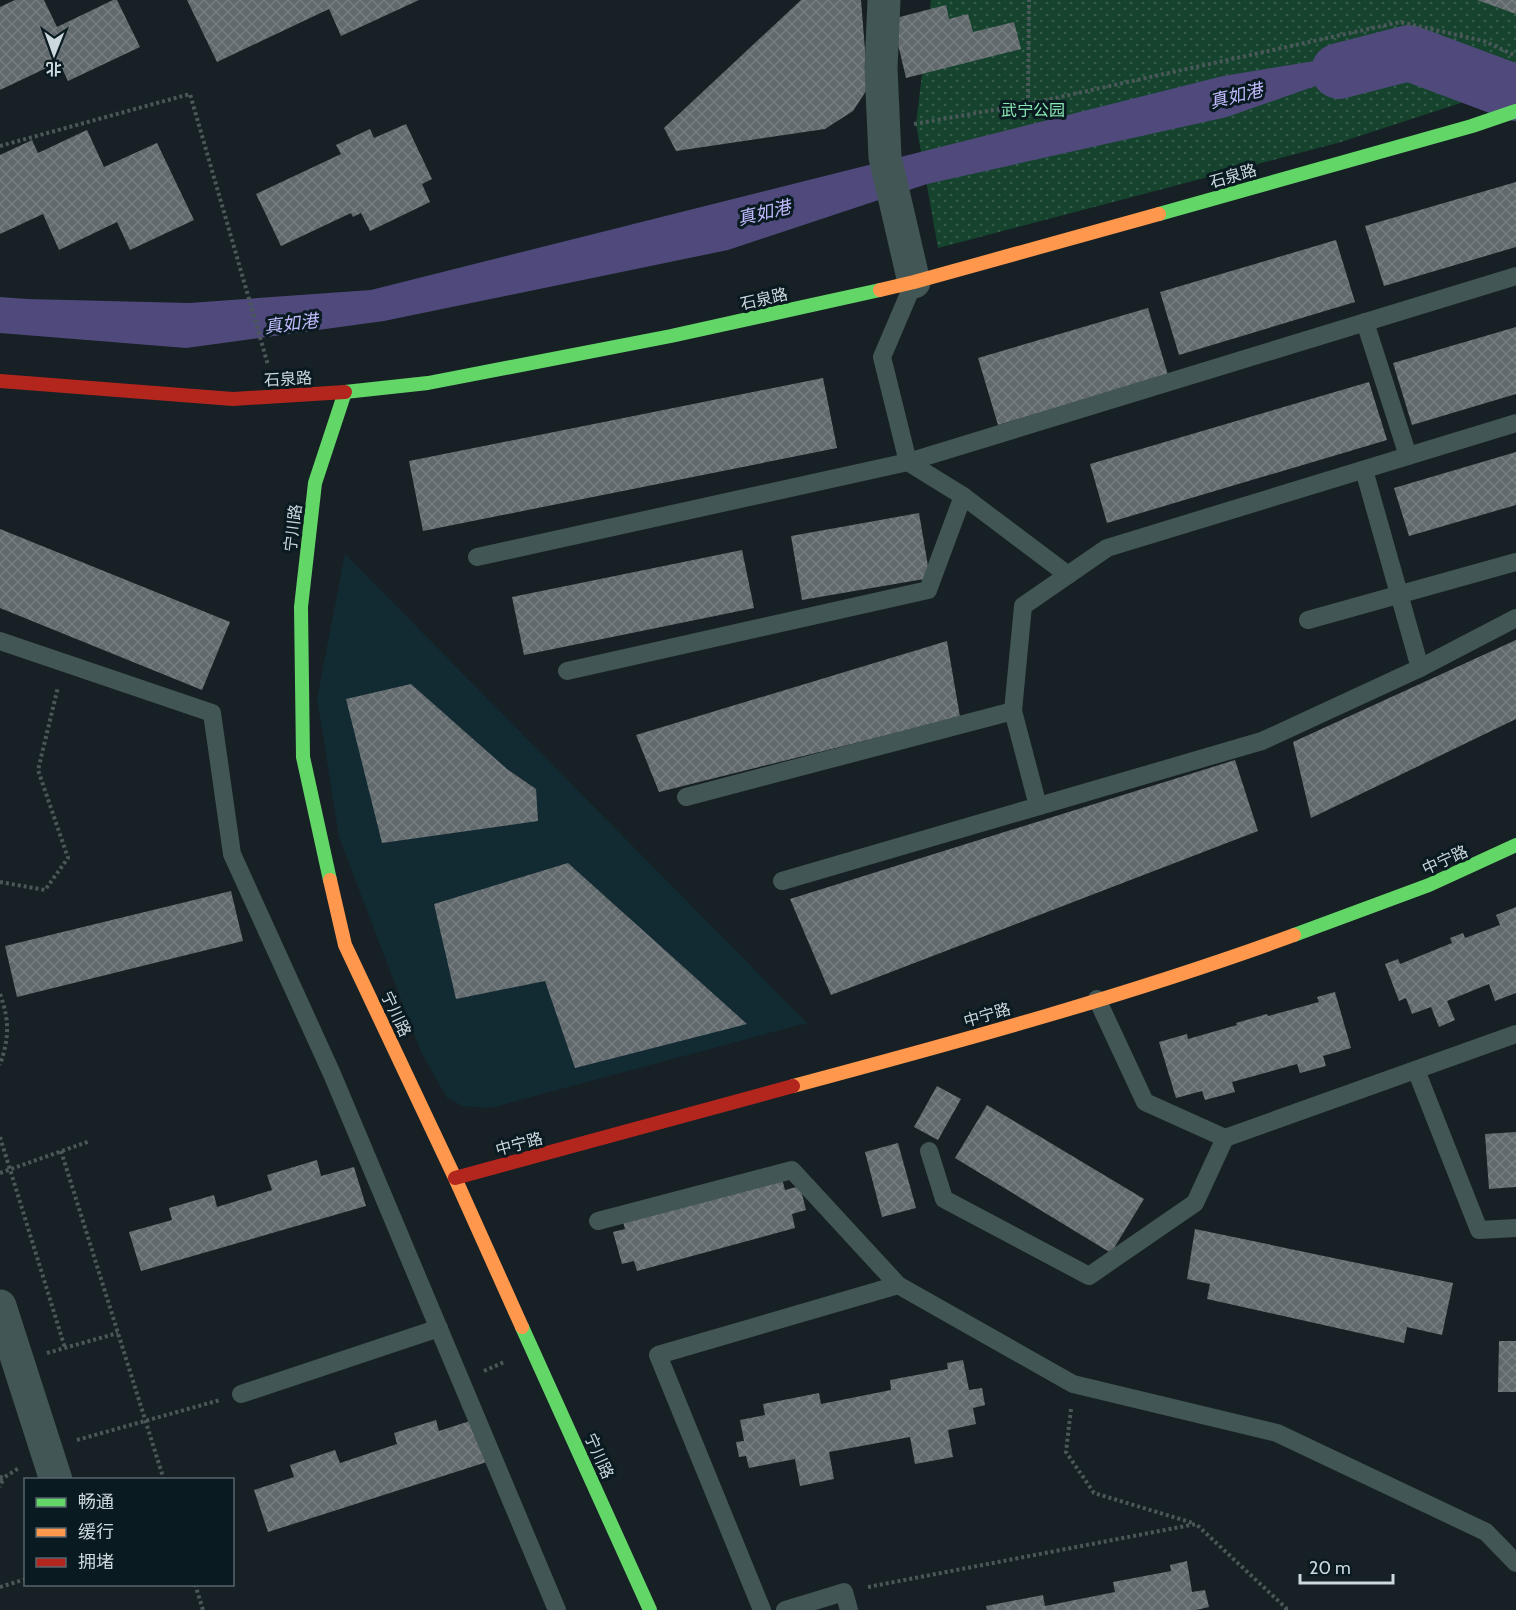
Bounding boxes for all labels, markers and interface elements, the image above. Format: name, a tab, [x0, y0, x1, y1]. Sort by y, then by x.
north arrow	[24, 24, 84, 84]
text: 北	[46, 59, 62, 78]
water label: 真如港	[1207, 78, 1268, 113]
park label: 武宁公园	[1001, 101, 1065, 120]
street label: 石泉路	[1207, 160, 1259, 192]
water label: 真如港	[735, 195, 796, 230]
street label: 石泉路	[738, 284, 790, 314]
water label: 真如港	[263, 309, 322, 338]
street label: 石泉路	[264, 368, 312, 390]
street label: 宁川路	[281, 503, 305, 553]
street label: 中宁路	[1419, 842, 1471, 878]
street label: 宁川路	[377, 988, 415, 1040]
street label: 中宁路	[961, 999, 1013, 1031]
street label: 中宁路	[493, 1129, 545, 1159]
street label: 宁川路	[581, 1430, 617, 1482]
legend	[24, 1478, 234, 1586]
text: 畅通	[78, 1491, 114, 1513]
text: 缓行	[78, 1521, 114, 1543]
scale bar	[1300, 1547, 1393, 1585]
text: 拥堵	[78, 1551, 114, 1573]
text: 20 m	[1309, 1557, 1351, 1579]

